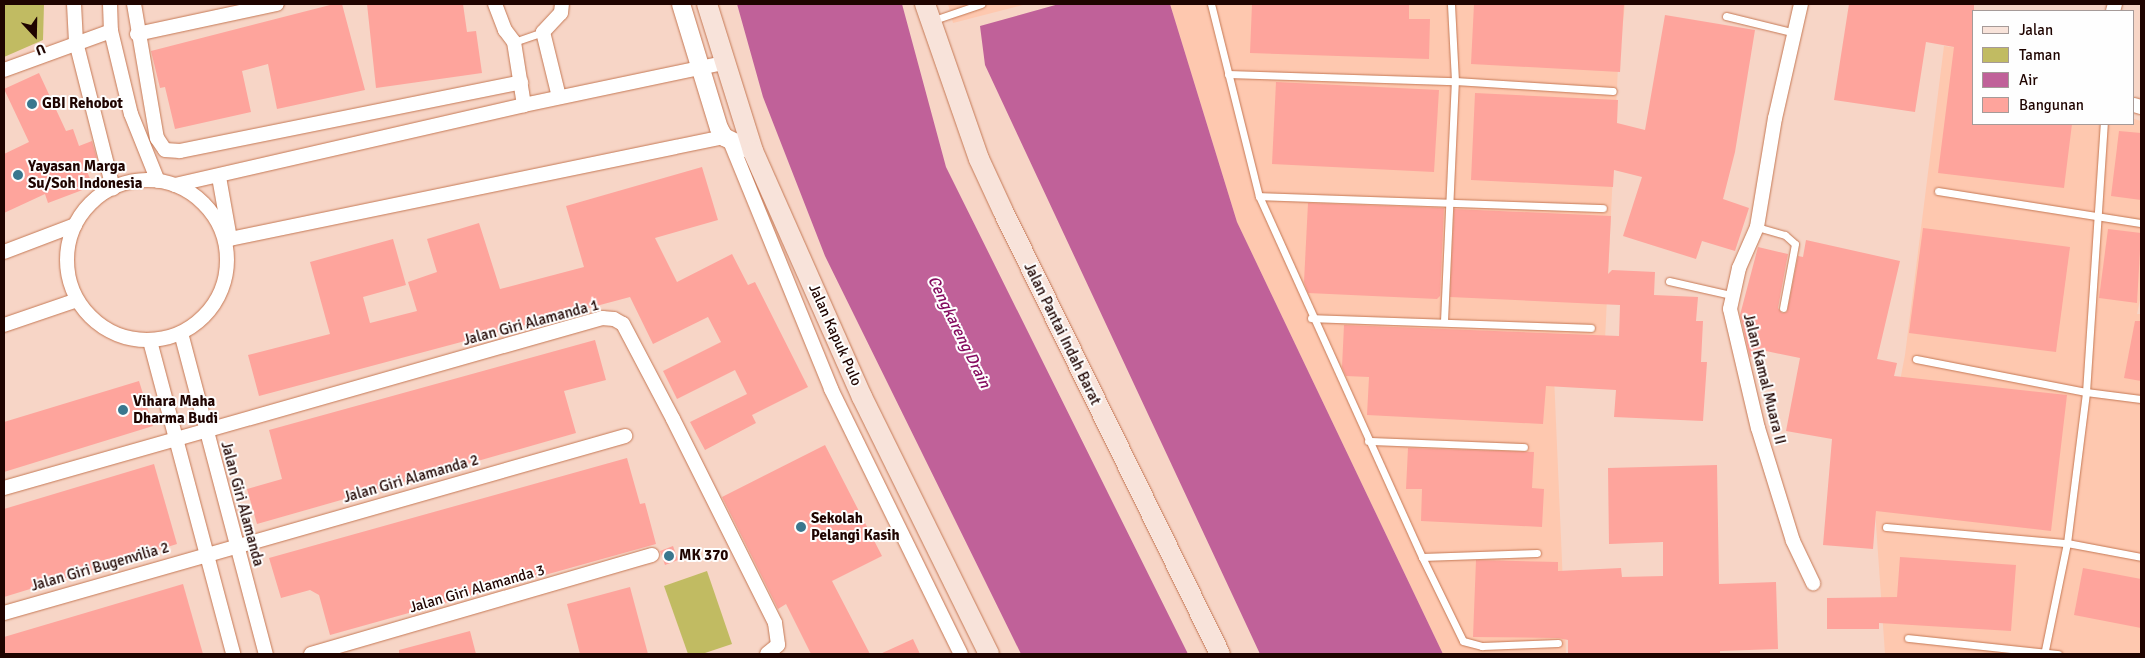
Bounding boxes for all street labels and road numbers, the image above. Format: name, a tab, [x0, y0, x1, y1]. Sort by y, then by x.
street label: Jalan Pantai Indah Barat	[1020, 260, 1104, 408]
street label: Jalan Kapuk Pulo	[805, 281, 865, 389]
street label: Jalan Giri Alamanda 1	[461, 296, 601, 350]
street label: Jalan Kamal Muara II	[1739, 312, 1789, 446]
street label: Jalan Giri Alamanda	[217, 440, 267, 568]
street label: Jalan Giri Alamanda 2	[341, 451, 481, 507]
street label: Jalan Giri Bugenvilia 2	[29, 539, 171, 595]
street label: Jalan Giri Alamanda 3	[407, 561, 547, 617]

